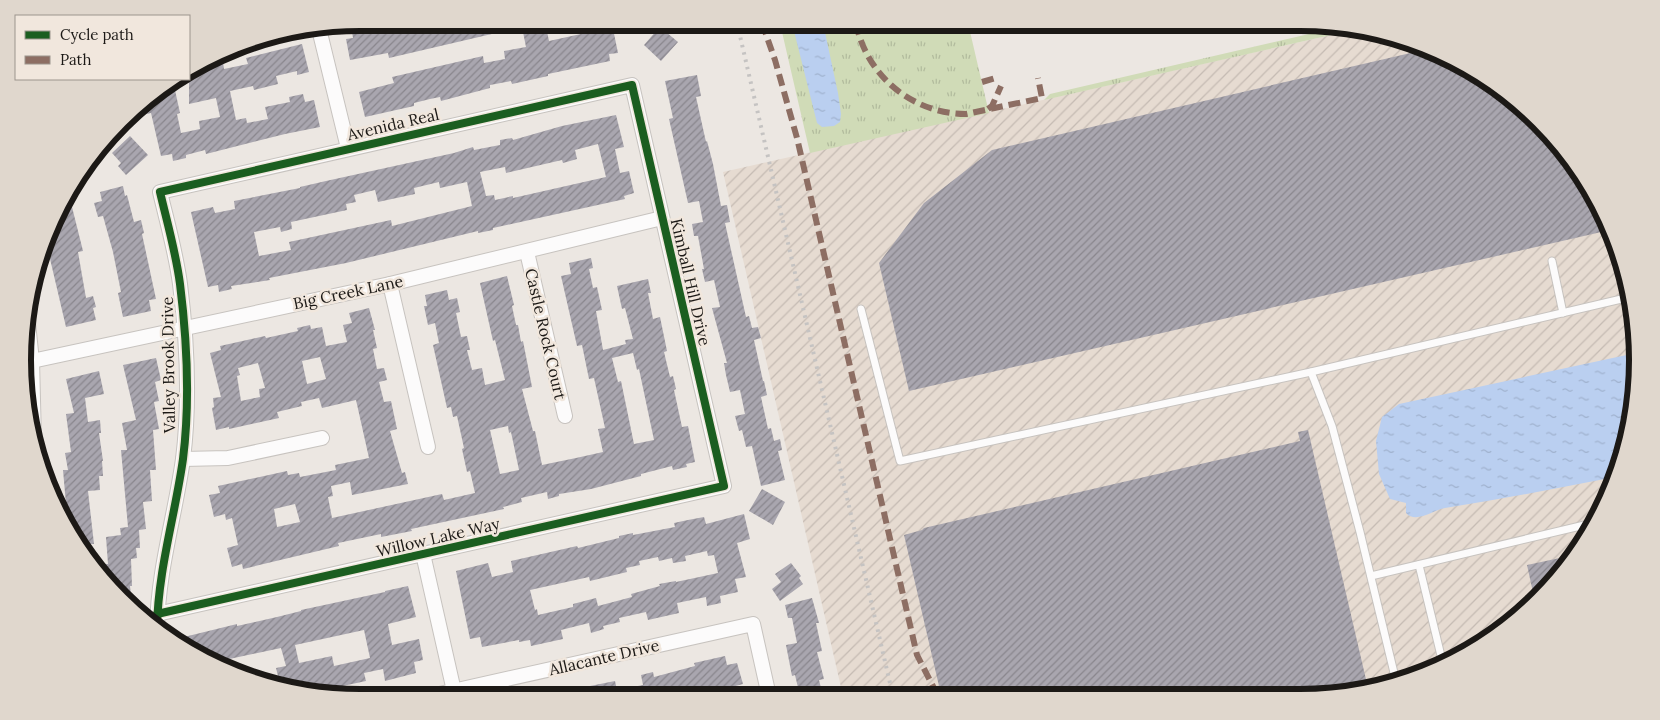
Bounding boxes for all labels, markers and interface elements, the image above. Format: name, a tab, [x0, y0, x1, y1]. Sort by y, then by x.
legend	[15, 15, 190, 80]
text: Cycle path	[60, 25, 134, 44]
text: Path	[60, 50, 91, 69]
street label: Avenida Real	[344, 104, 441, 145]
street label: Kimball Hill Drive	[667, 216, 715, 348]
street label: Castle Rock Court	[521, 266, 571, 402]
street label: Big Creek Lane	[291, 271, 405, 313]
street label: Valley Brook Drive	[157, 296, 179, 434]
street label: Willow Lake Way	[374, 513, 502, 561]
street label: Allacante Drive	[546, 635, 661, 680]

